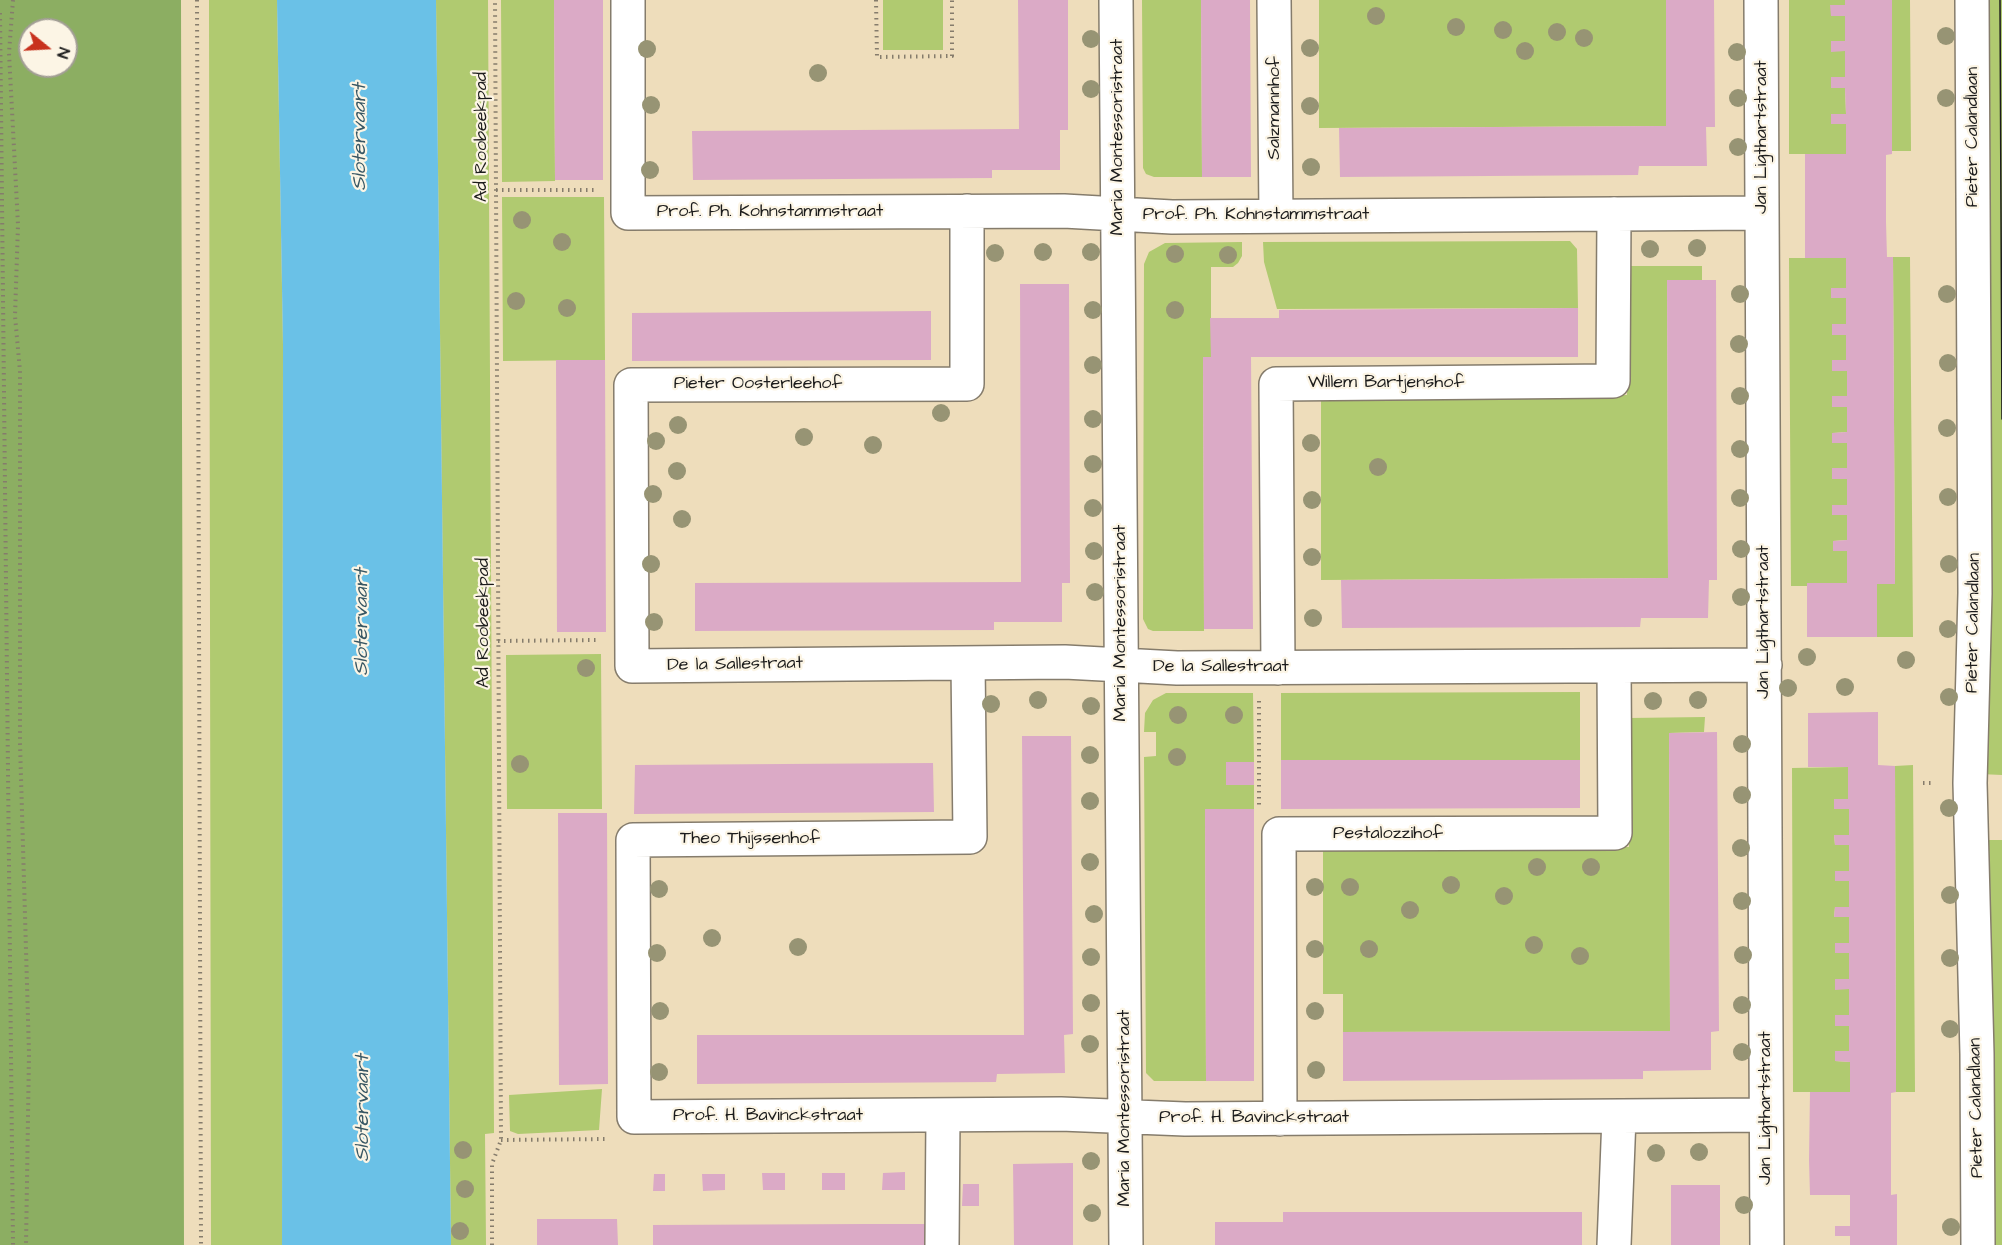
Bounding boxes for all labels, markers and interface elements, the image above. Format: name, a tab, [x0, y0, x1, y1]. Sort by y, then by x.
north arrow	[18, 18, 78, 78]
street label: Maria Montessoristraat	[1107, 39, 1129, 235]
text: N	[51, 45, 75, 61]
street label: Salzmannhof	[1264, 56, 1286, 160]
street label: Jan Ligthartstraat	[1751, 60, 1773, 214]
street label: Pieter Calandlaan	[1962, 67, 1984, 207]
street label: Ad Roobeekpad	[471, 72, 493, 202]
water label: Slotervaart	[349, 83, 373, 191]
street label: Prof. Ph. Kohnstammstraat	[657, 201, 883, 223]
street label: Prof. Ph. Kohnstammstraat	[1143, 204, 1369, 226]
street label: Willem Bartjenshof	[1308, 372, 1464, 394]
street label: Pieter Oosterleehof	[674, 373, 842, 395]
street label: Maria Montessoristraat	[1110, 525, 1132, 721]
street label: Jan Ligthartstraat	[1753, 545, 1775, 699]
street label: Pieter Calandlaan	[1962, 553, 1986, 693]
street label: Ad Roobeekpad	[473, 558, 495, 688]
water label: Slotervaart	[351, 568, 375, 676]
street label: De la Sallestraat	[667, 653, 803, 677]
street label: De la Sallestraat	[1153, 656, 1289, 678]
street label: Pestalozzihof	[1333, 823, 1443, 845]
street label: Theo Thijssenhof	[680, 828, 820, 850]
street label: Maria Montessoristraat	[1114, 1010, 1136, 1206]
street label: Jan Ligthartstraat	[1755, 1031, 1777, 1185]
street label: Pieter Calandlaan	[1965, 1038, 1989, 1178]
water label: Slotervaart	[352, 1054, 376, 1162]
street label: Prof. H. Bavinckstraat	[673, 1105, 863, 1127]
street label: Prof. H. Bavinckstraat	[1159, 1107, 1349, 1129]

